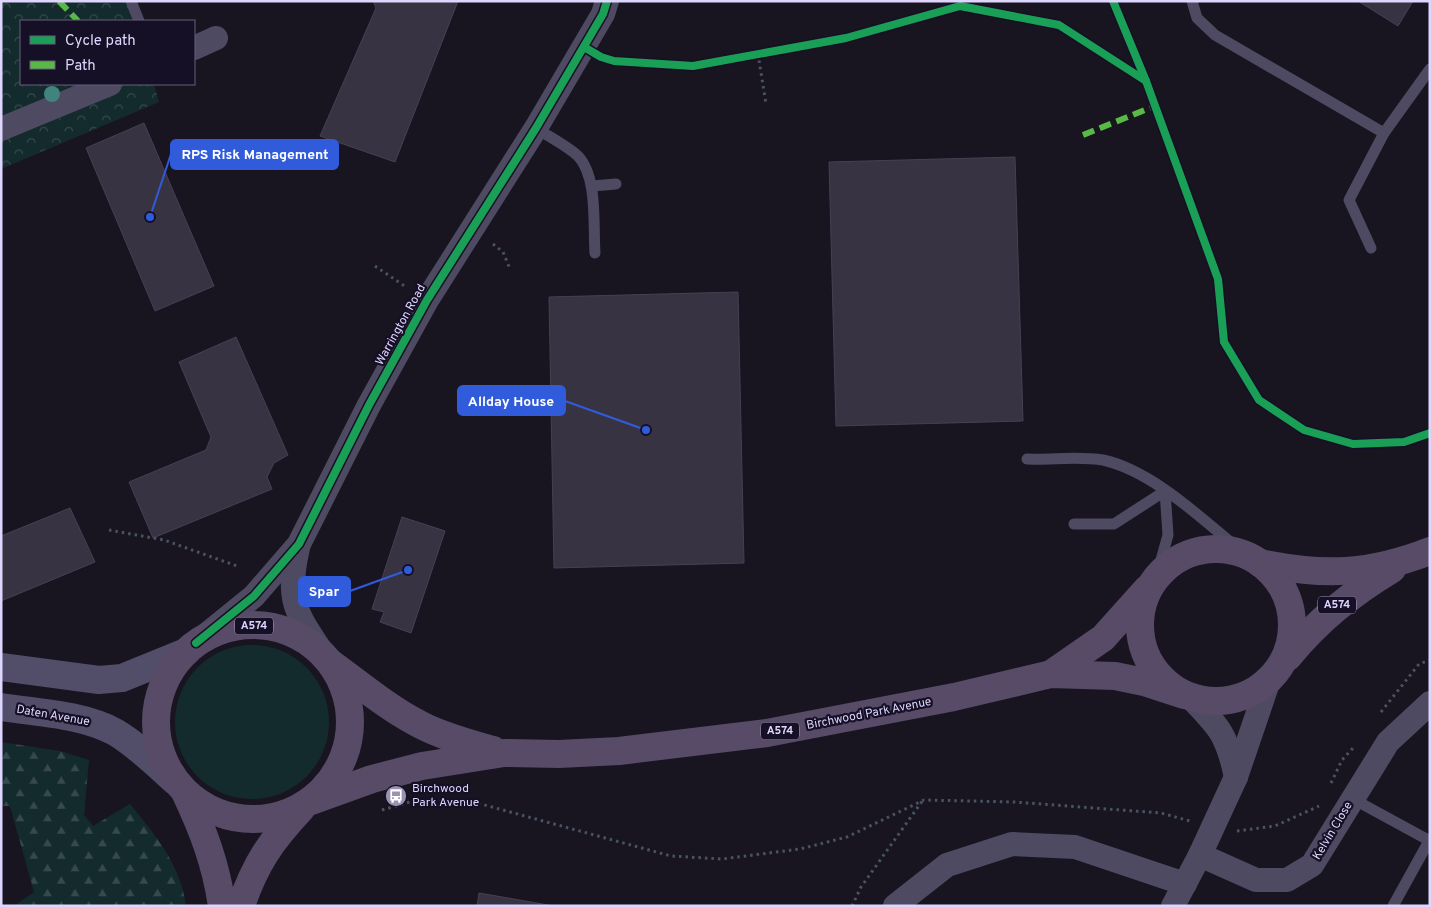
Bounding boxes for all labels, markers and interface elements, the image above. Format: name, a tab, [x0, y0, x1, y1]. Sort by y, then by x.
legend	[20, 20, 195, 85]
text: Cycle path	[65, 32, 136, 51]
text: Path	[65, 57, 96, 76]
callout: RPS Risk Management	[171, 140, 338, 169]
text: RPS Risk Management	[181, 147, 329, 164]
street label: Warrington Road	[372, 281, 430, 369]
callout: Allday House	[458, 386, 565, 415]
text: Allday House	[468, 394, 554, 411]
callout: Spar	[299, 577, 350, 606]
text: Spar	[309, 584, 339, 601]
road number: A574	[1318, 596, 1356, 614]
road number: A574	[235, 618, 273, 634]
street label: Birchwood Park Avenue	[805, 694, 933, 734]
street label: Daten Avenue	[15, 702, 91, 730]
road number: A574	[761, 722, 799, 739]
place label: Birchwood Park Avenue	[412, 781, 479, 811]
bus stop icon: Birchwood Park Avenue	[384, 784, 408, 808]
street label: Kelvin Close	[1309, 799, 1357, 863]

